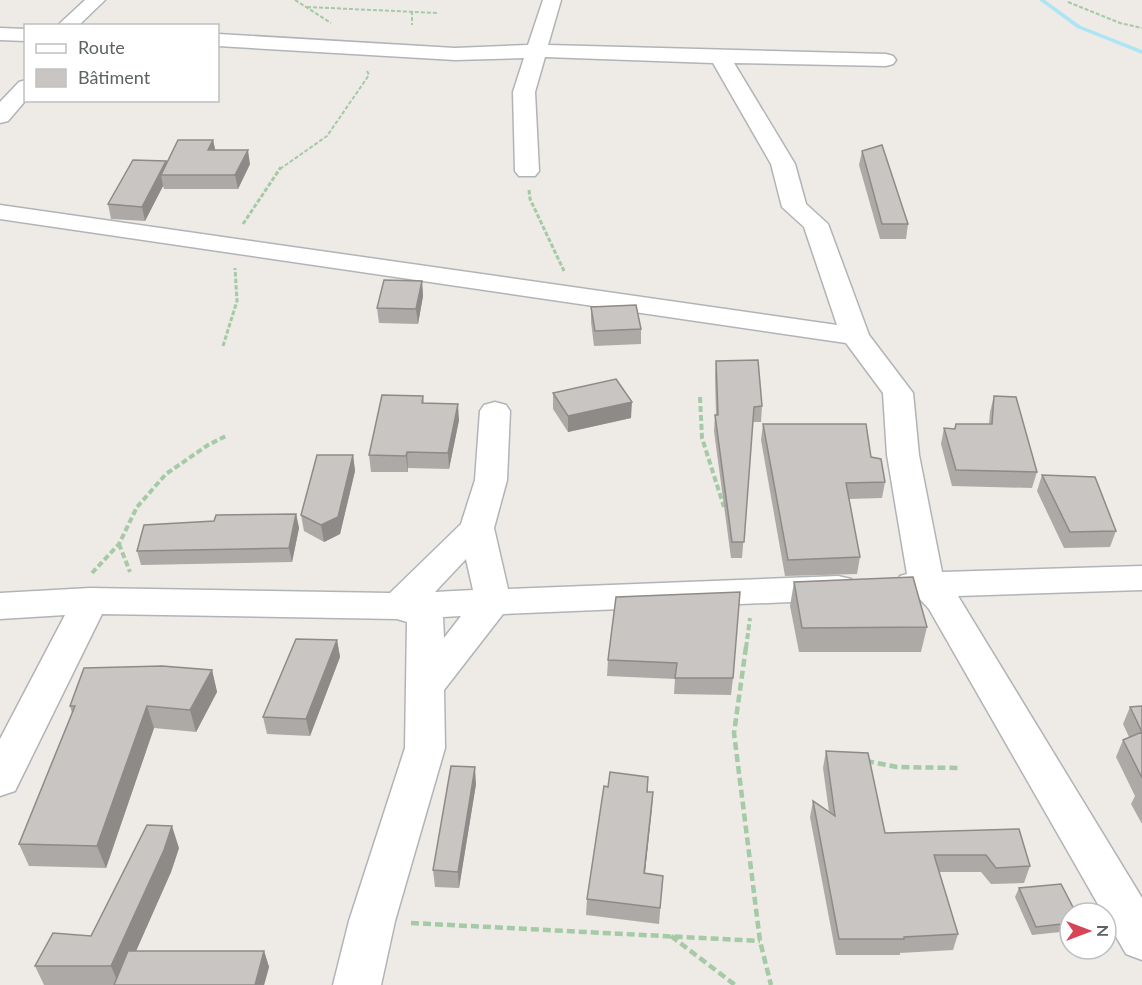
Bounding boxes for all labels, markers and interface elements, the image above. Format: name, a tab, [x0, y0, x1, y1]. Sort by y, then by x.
legend	[24, 24, 219, 102]
text: Route	[78, 36, 125, 58]
text: Bâtiment	[78, 66, 151, 88]
north arrow	[1058, 901, 1118, 961]
text: N	[1094, 925, 1113, 937]

